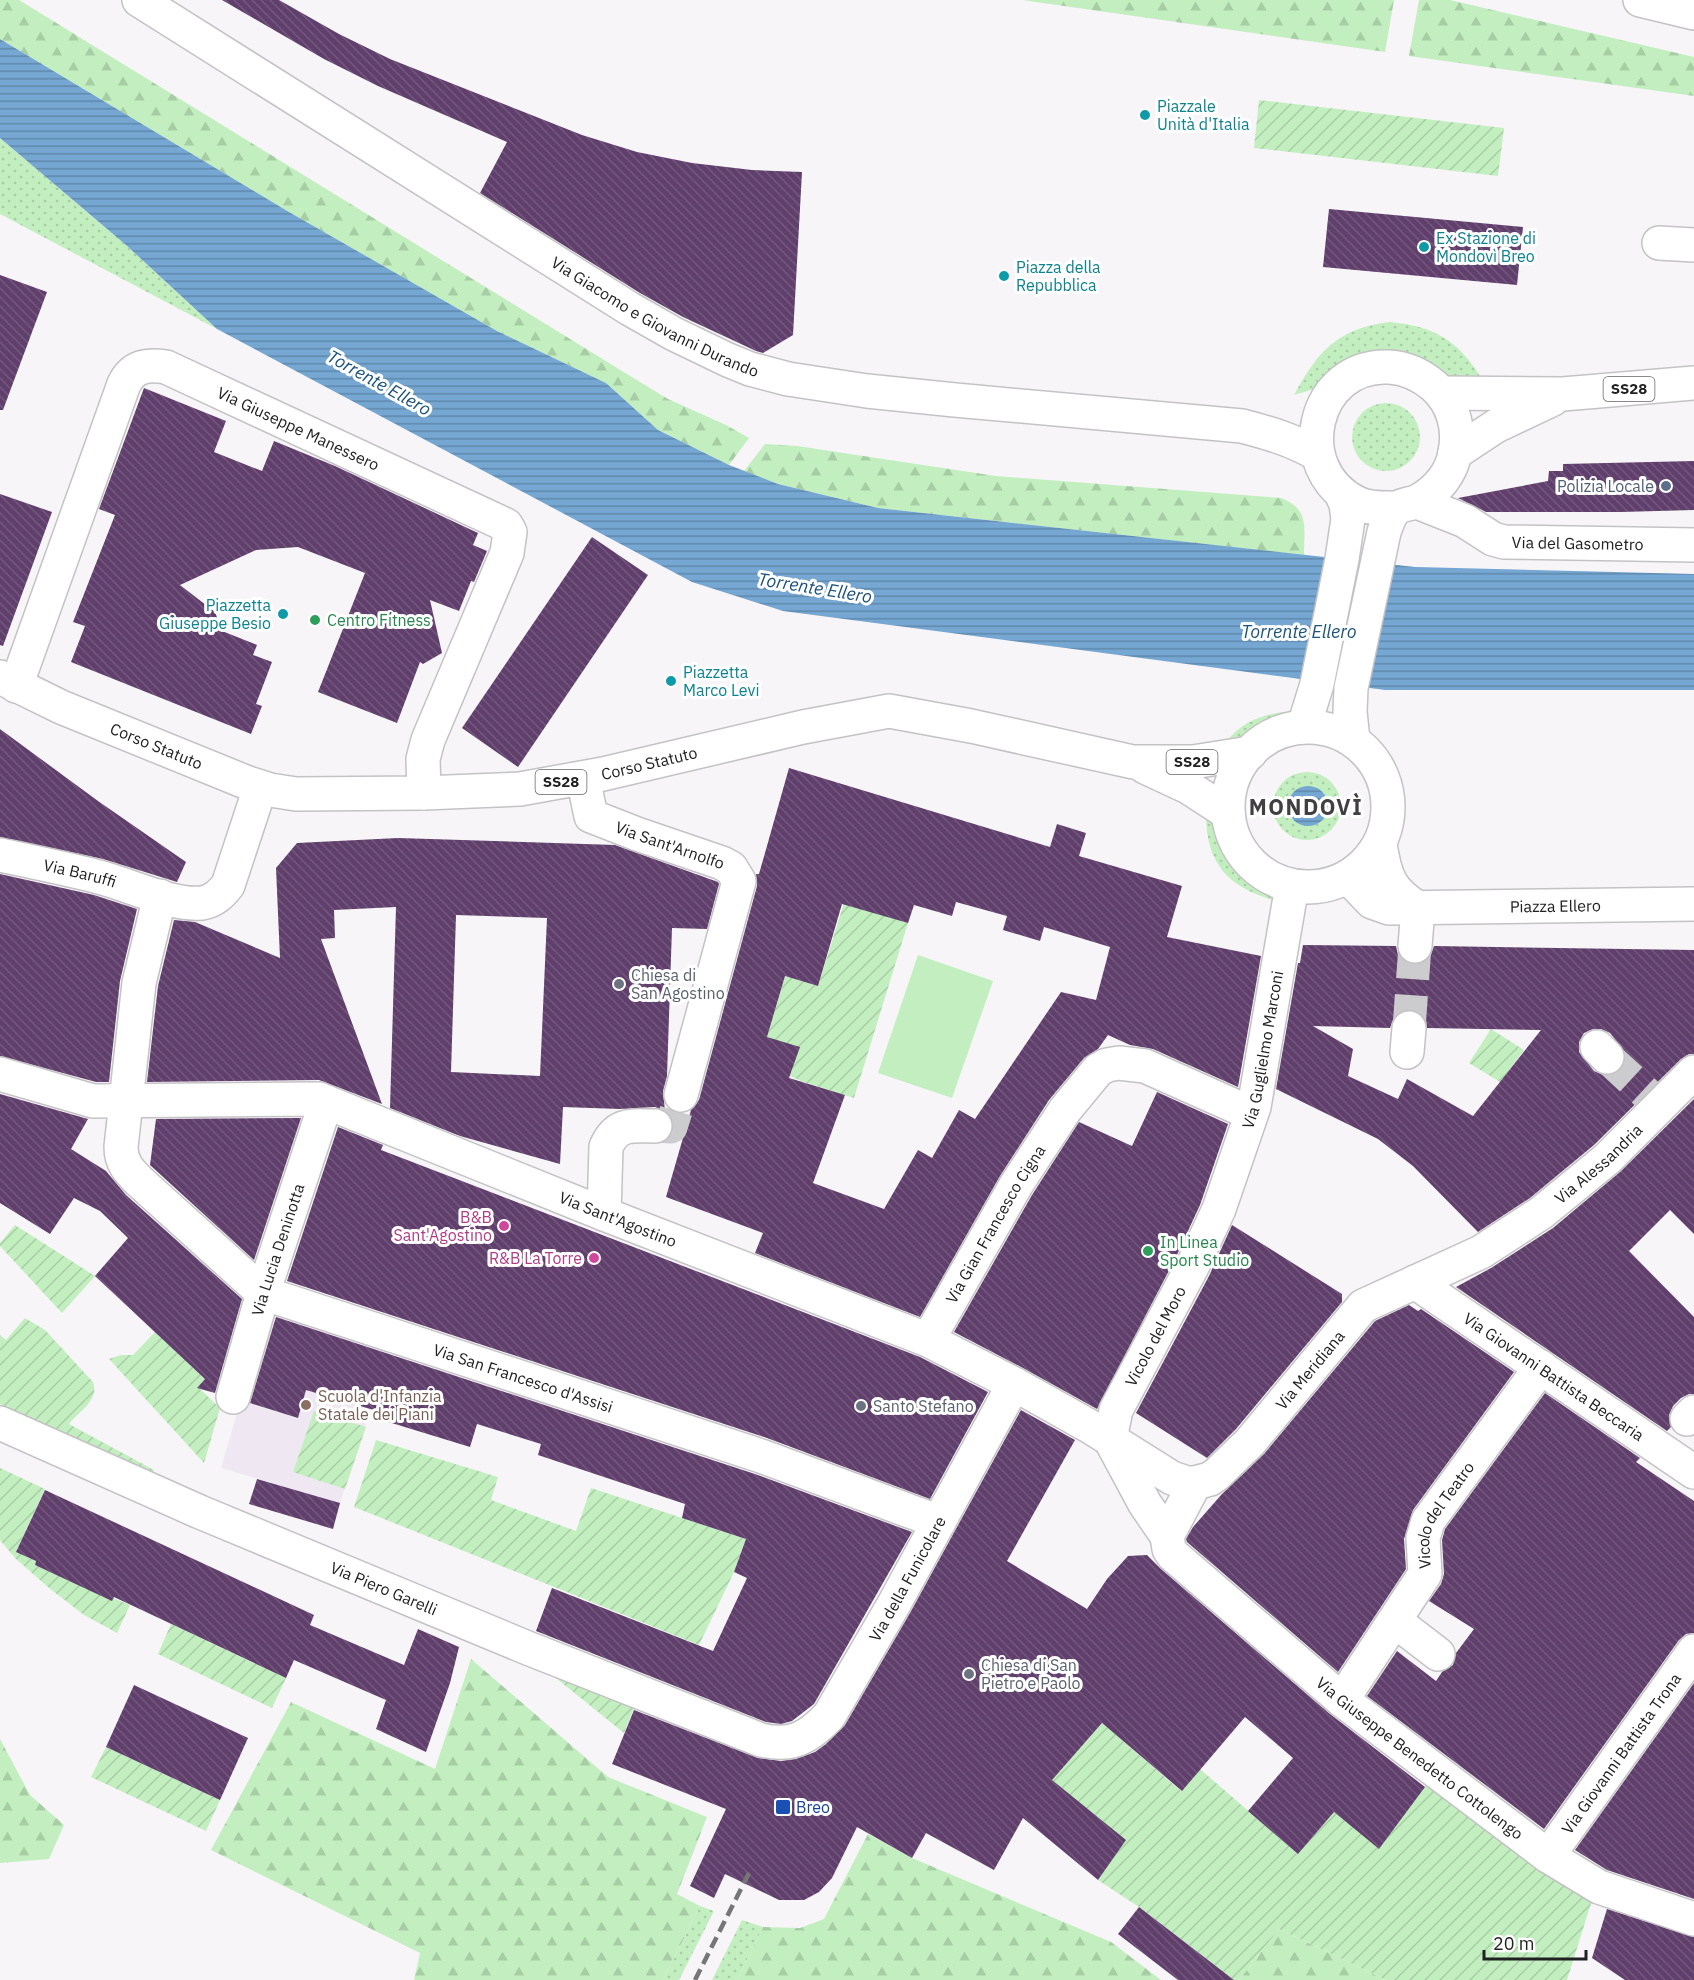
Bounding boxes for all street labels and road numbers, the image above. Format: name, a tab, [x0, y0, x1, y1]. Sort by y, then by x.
street label: Via Giacomo e Giovanni Durando	[548, 252, 761, 381]
road number: SS28	[1604, 377, 1654, 401]
street label: Via Giuseppe Manessero	[214, 382, 383, 475]
street label: Via del Gasometro	[1512, 532, 1644, 554]
street label: Corso Statuto	[107, 718, 206, 774]
street label: Corso Statuto	[599, 742, 699, 784]
road number: SS28	[1166, 750, 1218, 774]
road number: SS28	[536, 770, 586, 794]
street label: Via Sant'Arnolfo	[612, 817, 727, 873]
street label: Via Baruffi	[42, 855, 119, 892]
street label: Piazza Ellero	[1510, 895, 1601, 916]
street label: Via Guglielmo Marconi	[1237, 969, 1287, 1131]
street label: Via Alessandria	[1550, 1119, 1647, 1208]
street label: Via Gian Francesco Cigna	[941, 1141, 1050, 1307]
street label: Via Lucia Deninotta	[247, 1181, 309, 1318]
street label: Via Sant'Agostino	[556, 1187, 680, 1251]
street label: Vicolo del Moro	[1120, 1282, 1190, 1390]
street label: Via Giovanni Battista Beccaria	[1460, 1308, 1648, 1445]
street label: Via Meridiana	[1271, 1326, 1349, 1414]
street label: Via San Francesco d'Assisi	[431, 1339, 616, 1417]
street label: Vicolo del Teatro	[1413, 1458, 1478, 1569]
street label: Via della Funicolare	[864, 1512, 950, 1645]
street label: Via Piero Garelli	[327, 1557, 440, 1619]
street label: Via Giovanni Battista Trona	[1557, 1669, 1685, 1838]
street label: Via Giuseppe Benedetto Cottolengo	[1312, 1672, 1527, 1844]

